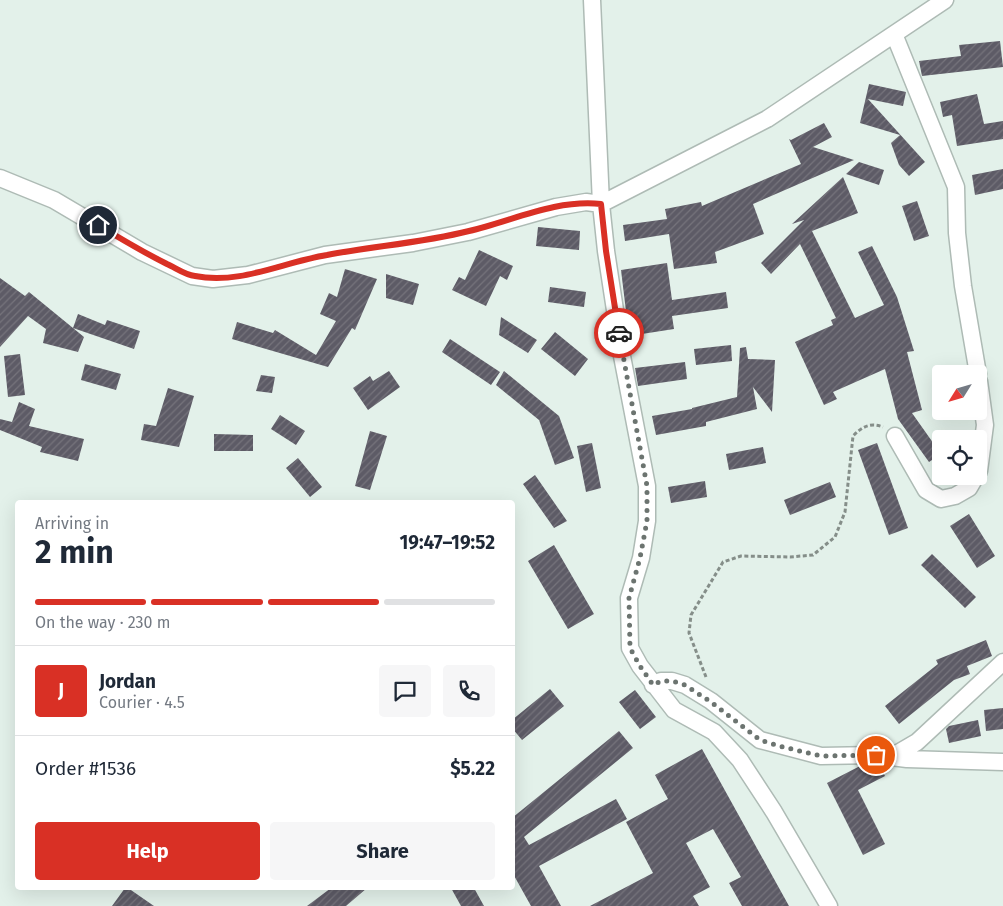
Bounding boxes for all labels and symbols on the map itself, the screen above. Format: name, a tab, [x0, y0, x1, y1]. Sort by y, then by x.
pin	[77, 204, 119, 246]
courier	[594, 308, 644, 358]
north arrow	[932, 365, 988, 420]
pin	[855, 734, 897, 776]

